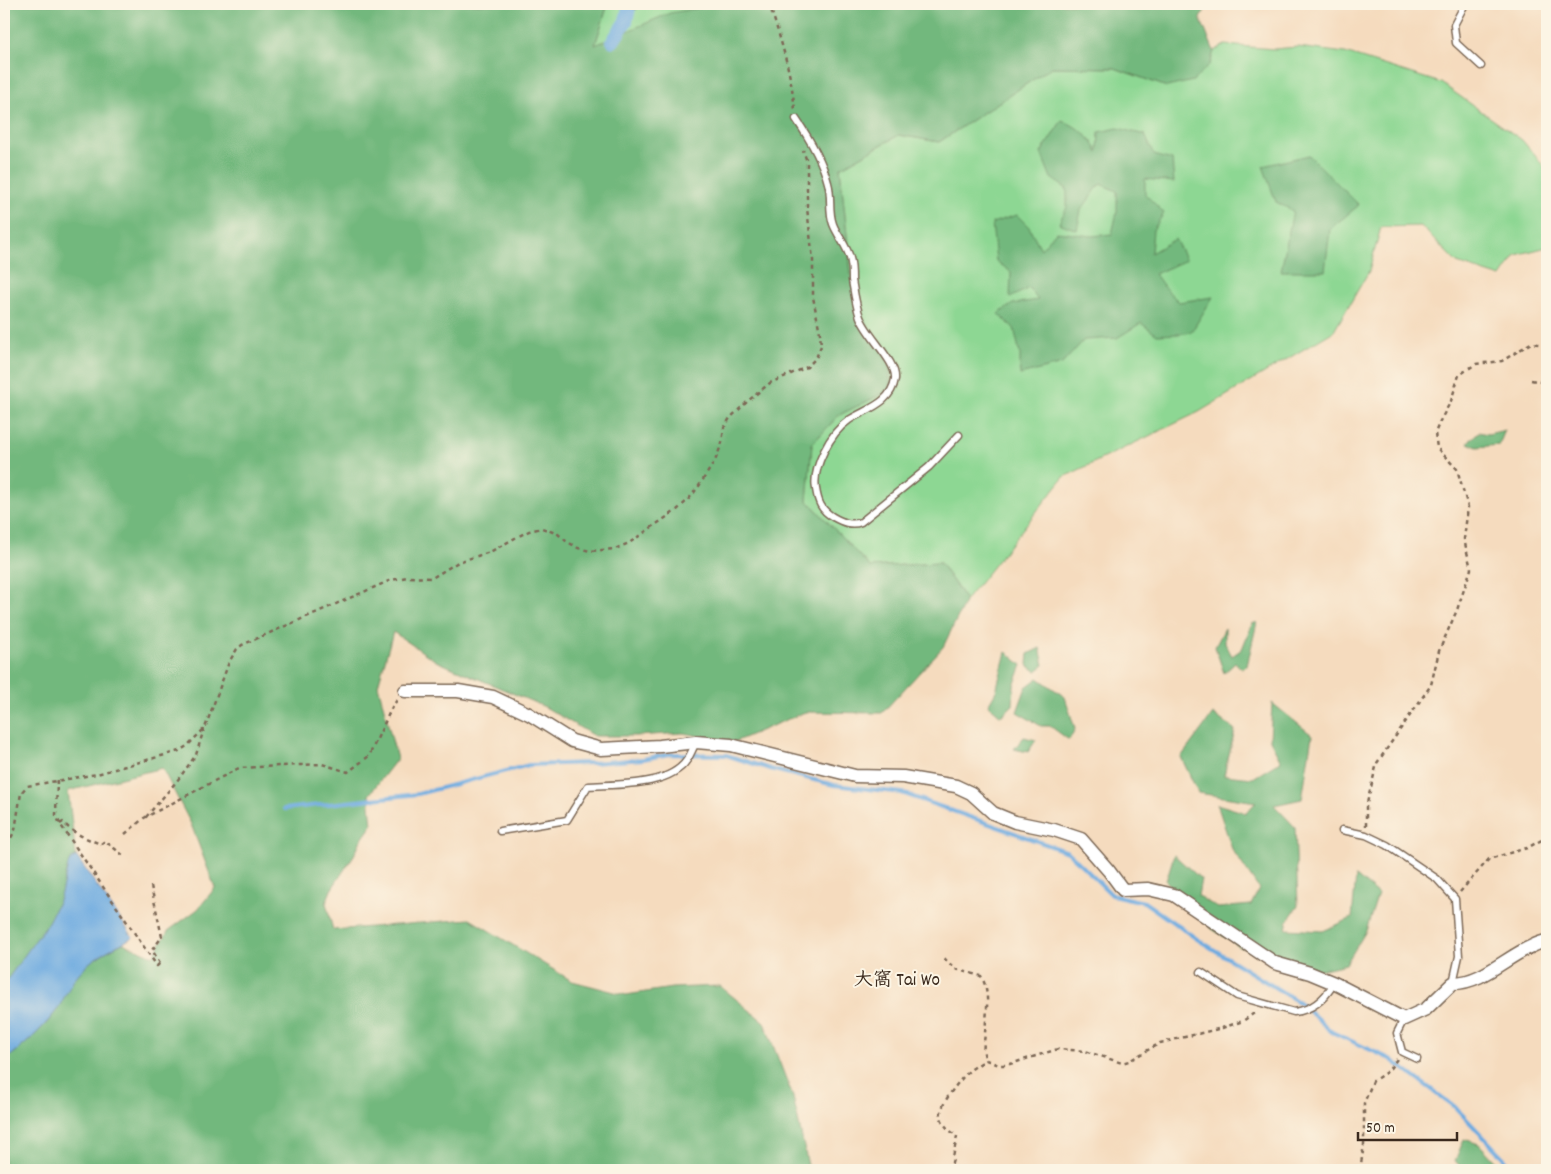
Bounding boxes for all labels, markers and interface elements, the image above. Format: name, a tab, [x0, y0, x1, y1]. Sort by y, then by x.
district label: 大窩 Tai Wo	[854, 968, 940, 995]
scale bar	[1358, 1109, 1457, 1141]
text: 50 m	[1366, 1118, 1395, 1140]

